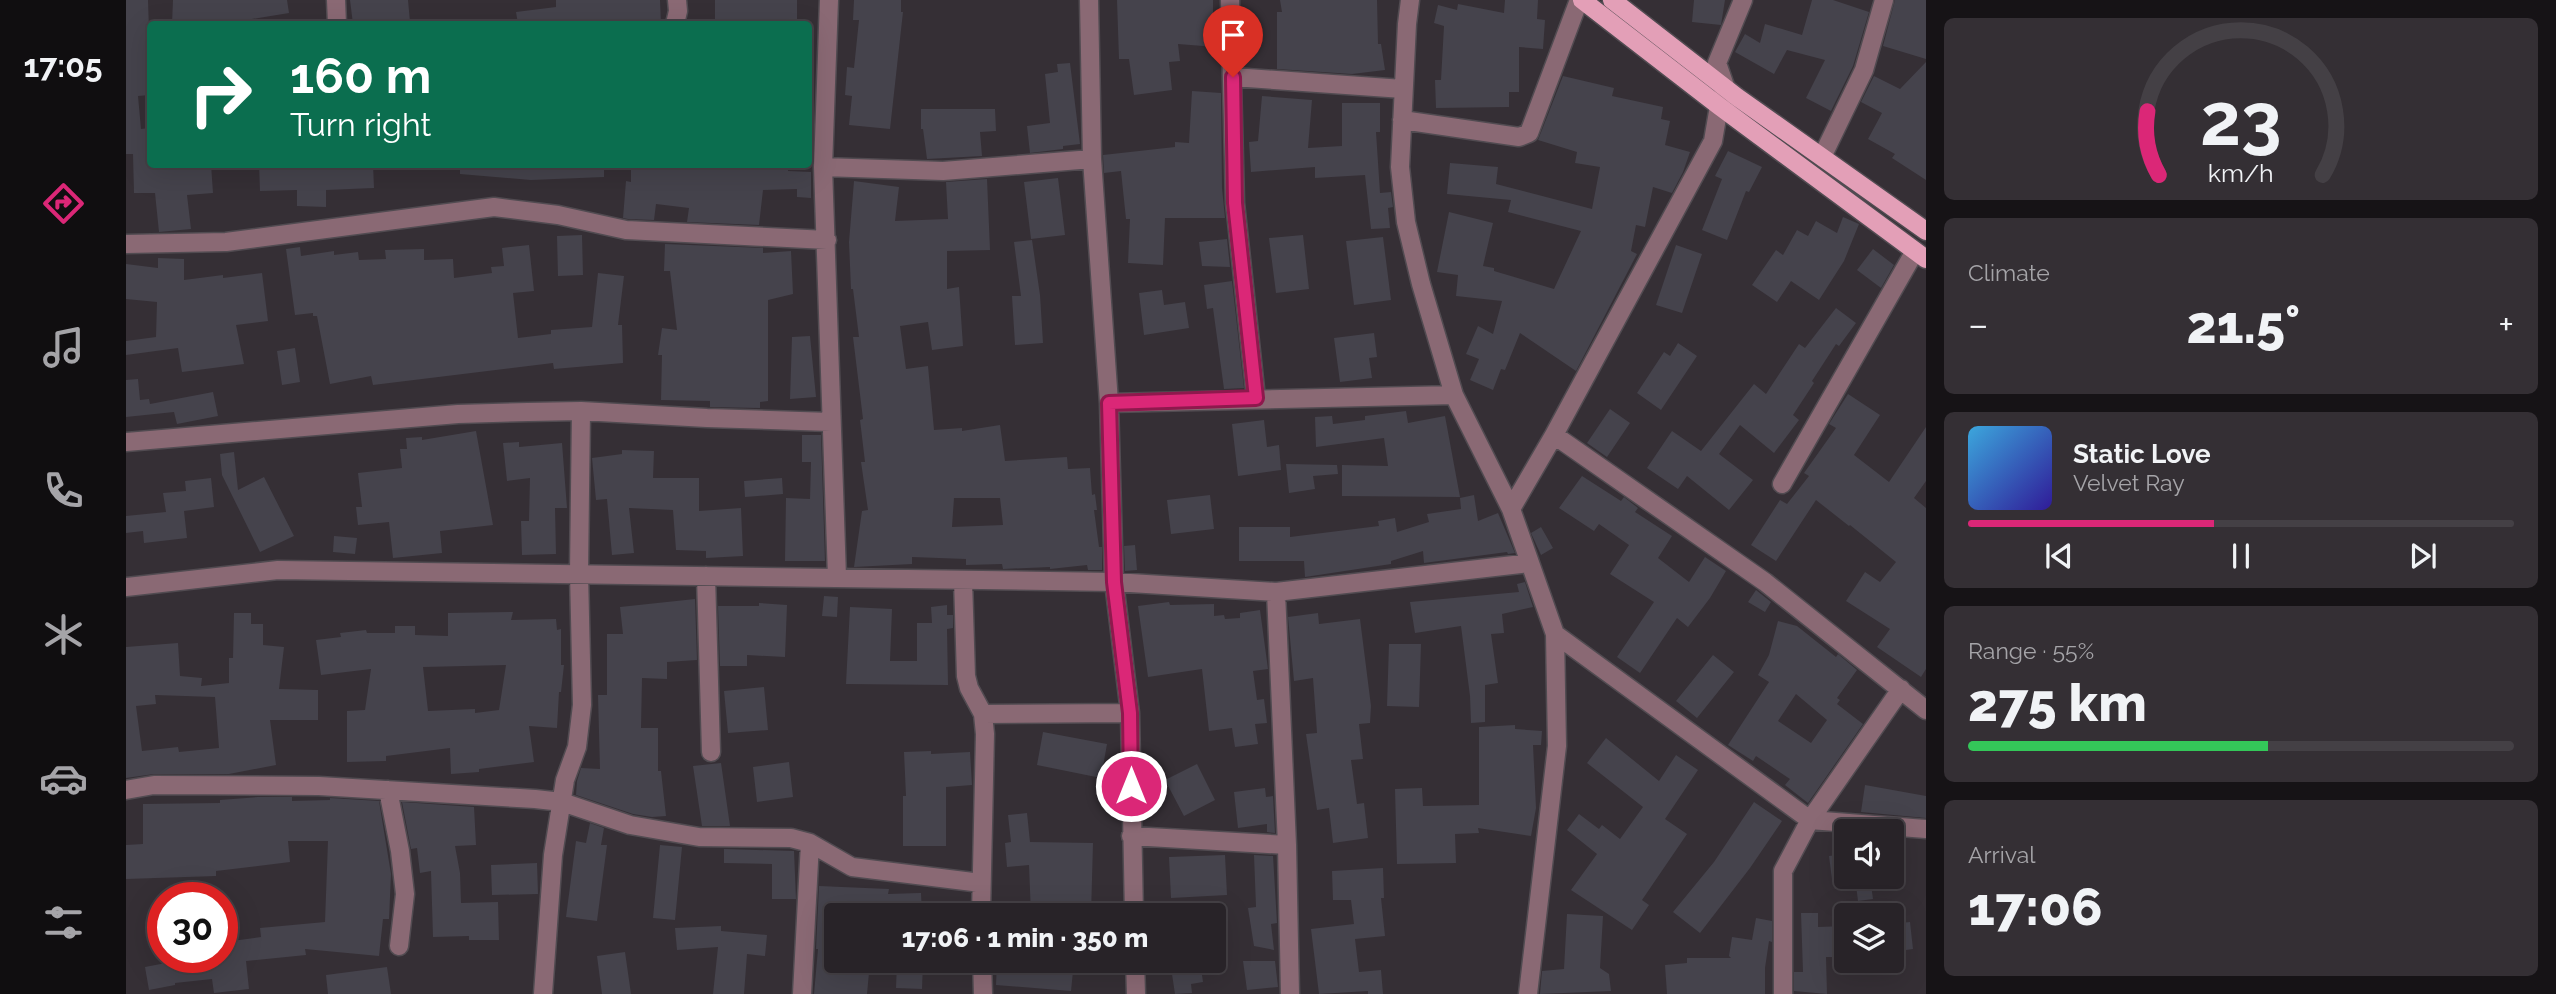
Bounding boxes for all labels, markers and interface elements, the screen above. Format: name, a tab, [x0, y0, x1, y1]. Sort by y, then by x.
pin	[1203, 5, 1263, 77]
icon: arrive	[1214, 16, 1252, 54]
text: 17:05	[23, 47, 103, 84]
text: 160 m	[290, 47, 431, 104]
icon: right	[175, 49, 266, 140]
text: 23	[2200, 77, 2282, 162]
text: Turn right	[290, 106, 431, 143]
text: km/h	[2208, 158, 2274, 188]
icon: directions	[39, 179, 88, 228]
text: Climate	[1968, 259, 2050, 286]
text: 21.5°	[2186, 294, 2300, 355]
text: −	[1968, 302, 1988, 347]
text: +	[2498, 302, 2514, 347]
icon: music	[39, 323, 88, 372]
text: Static Love	[2073, 439, 2211, 469]
icon: phone	[39, 466, 88, 515]
text: Velvet Ray	[2073, 469, 2185, 496]
icon: previous	[2040, 537, 2078, 575]
icon: pause	[2222, 537, 2260, 575]
icon: next	[2404, 537, 2442, 575]
icon: climate	[39, 610, 88, 659]
text: Range · 55%	[1968, 637, 2094, 664]
text: 275 km	[1968, 672, 2147, 733]
position arrow	[1094, 749, 1168, 823]
icon: car	[39, 754, 88, 803]
map controls	[1834, 819, 1904, 973]
button: sound	[1834, 819, 1904, 889]
text: Arrival	[1968, 841, 2035, 868]
text: 17:06	[1968, 876, 2103, 937]
speed limit sign: 30	[147, 882, 238, 973]
icon: filters	[39, 898, 88, 947]
button: layers	[1834, 903, 1904, 973]
text: 17:06 · 1 min · 350 m	[902, 923, 1148, 953]

